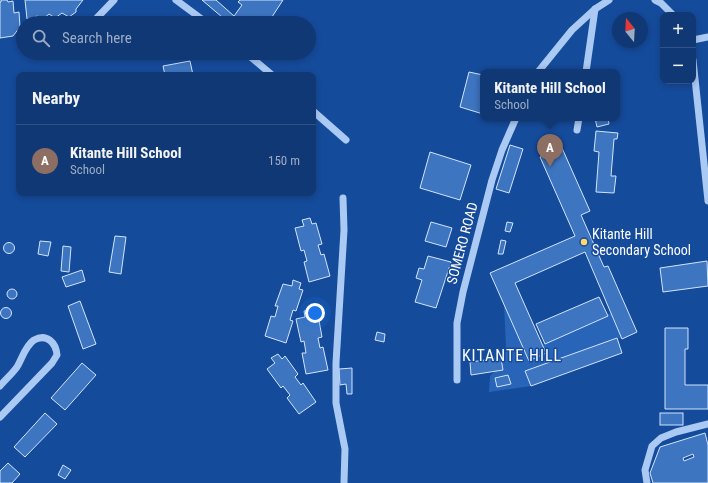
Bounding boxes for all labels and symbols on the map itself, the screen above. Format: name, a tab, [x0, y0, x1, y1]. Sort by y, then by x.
north arrow	[612, 12, 648, 48]
pin: A	[537, 134, 563, 167]
street label: SOMERO ROAD	[443, 200, 481, 286]
place label: Kitante Hill Secondary School	[592, 226, 691, 258]
marker: Kitante Hill Secondary School	[579, 237, 589, 247]
your location	[305, 303, 325, 323]
district label: KITANTE HILL	[462, 346, 562, 365]

